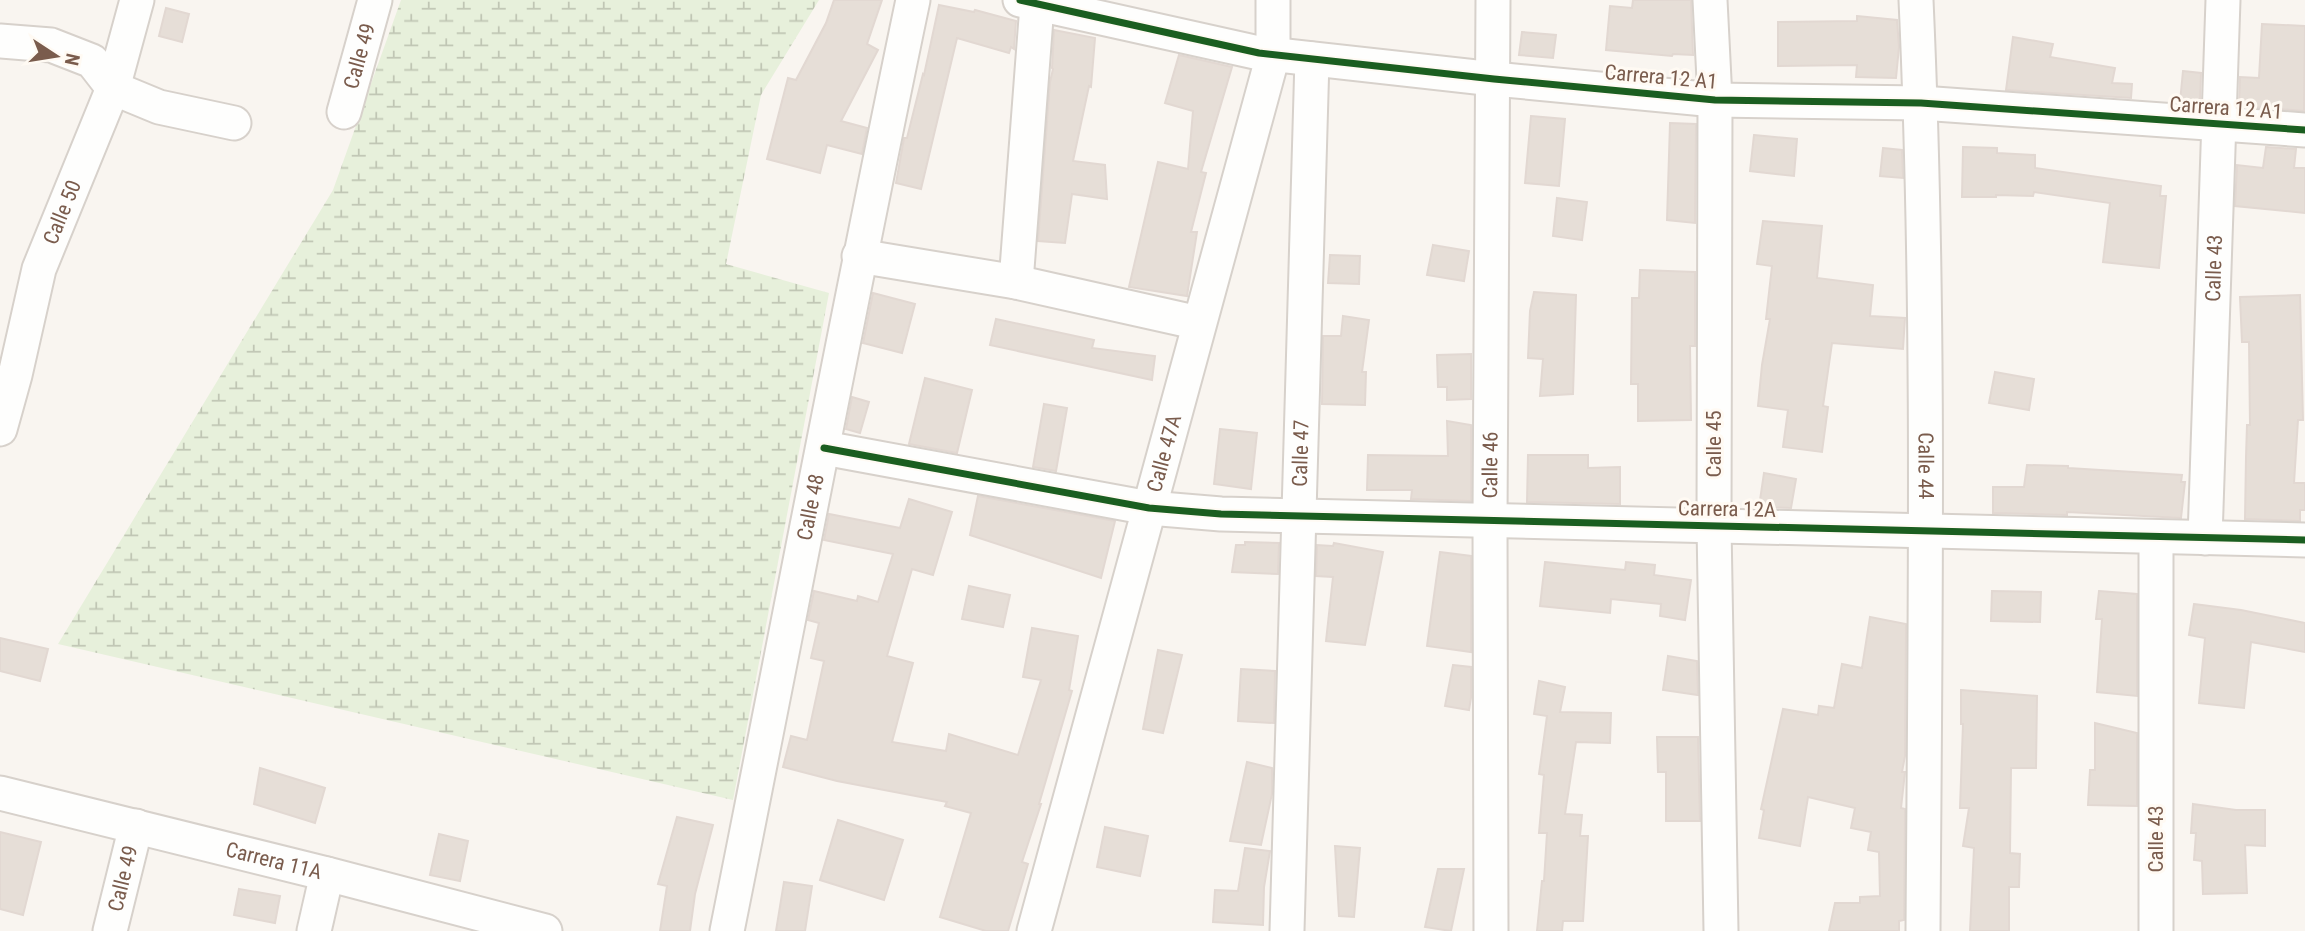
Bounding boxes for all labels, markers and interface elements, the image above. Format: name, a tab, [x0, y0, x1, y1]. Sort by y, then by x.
north arrow	[21, 21, 91, 91]
street label: Calle 49	[339, 21, 380, 92]
text: N	[60, 51, 85, 68]
street label: Carrera 12 A1	[1604, 60, 1718, 94]
street label: Carrera 12 A1	[2169, 92, 2283, 124]
street label: Calle 50	[38, 177, 86, 248]
street label: Calle 43	[2201, 234, 2227, 302]
street label: Calle 45	[1702, 411, 1726, 478]
street label: Calle 47A	[1142, 412, 1186, 495]
street label: Calle 47	[1288, 419, 1314, 487]
street label: Calle 46	[1478, 431, 1503, 499]
street label: Calle 44	[1913, 432, 1938, 499]
street label: Calle 48	[792, 472, 829, 542]
street label: Carrera 12A	[1678, 496, 1776, 522]
street label: Calle 43	[2144, 806, 2168, 873]
street label: Carrera 11A	[223, 837, 324, 884]
street label: Calle 49	[103, 843, 143, 914]

